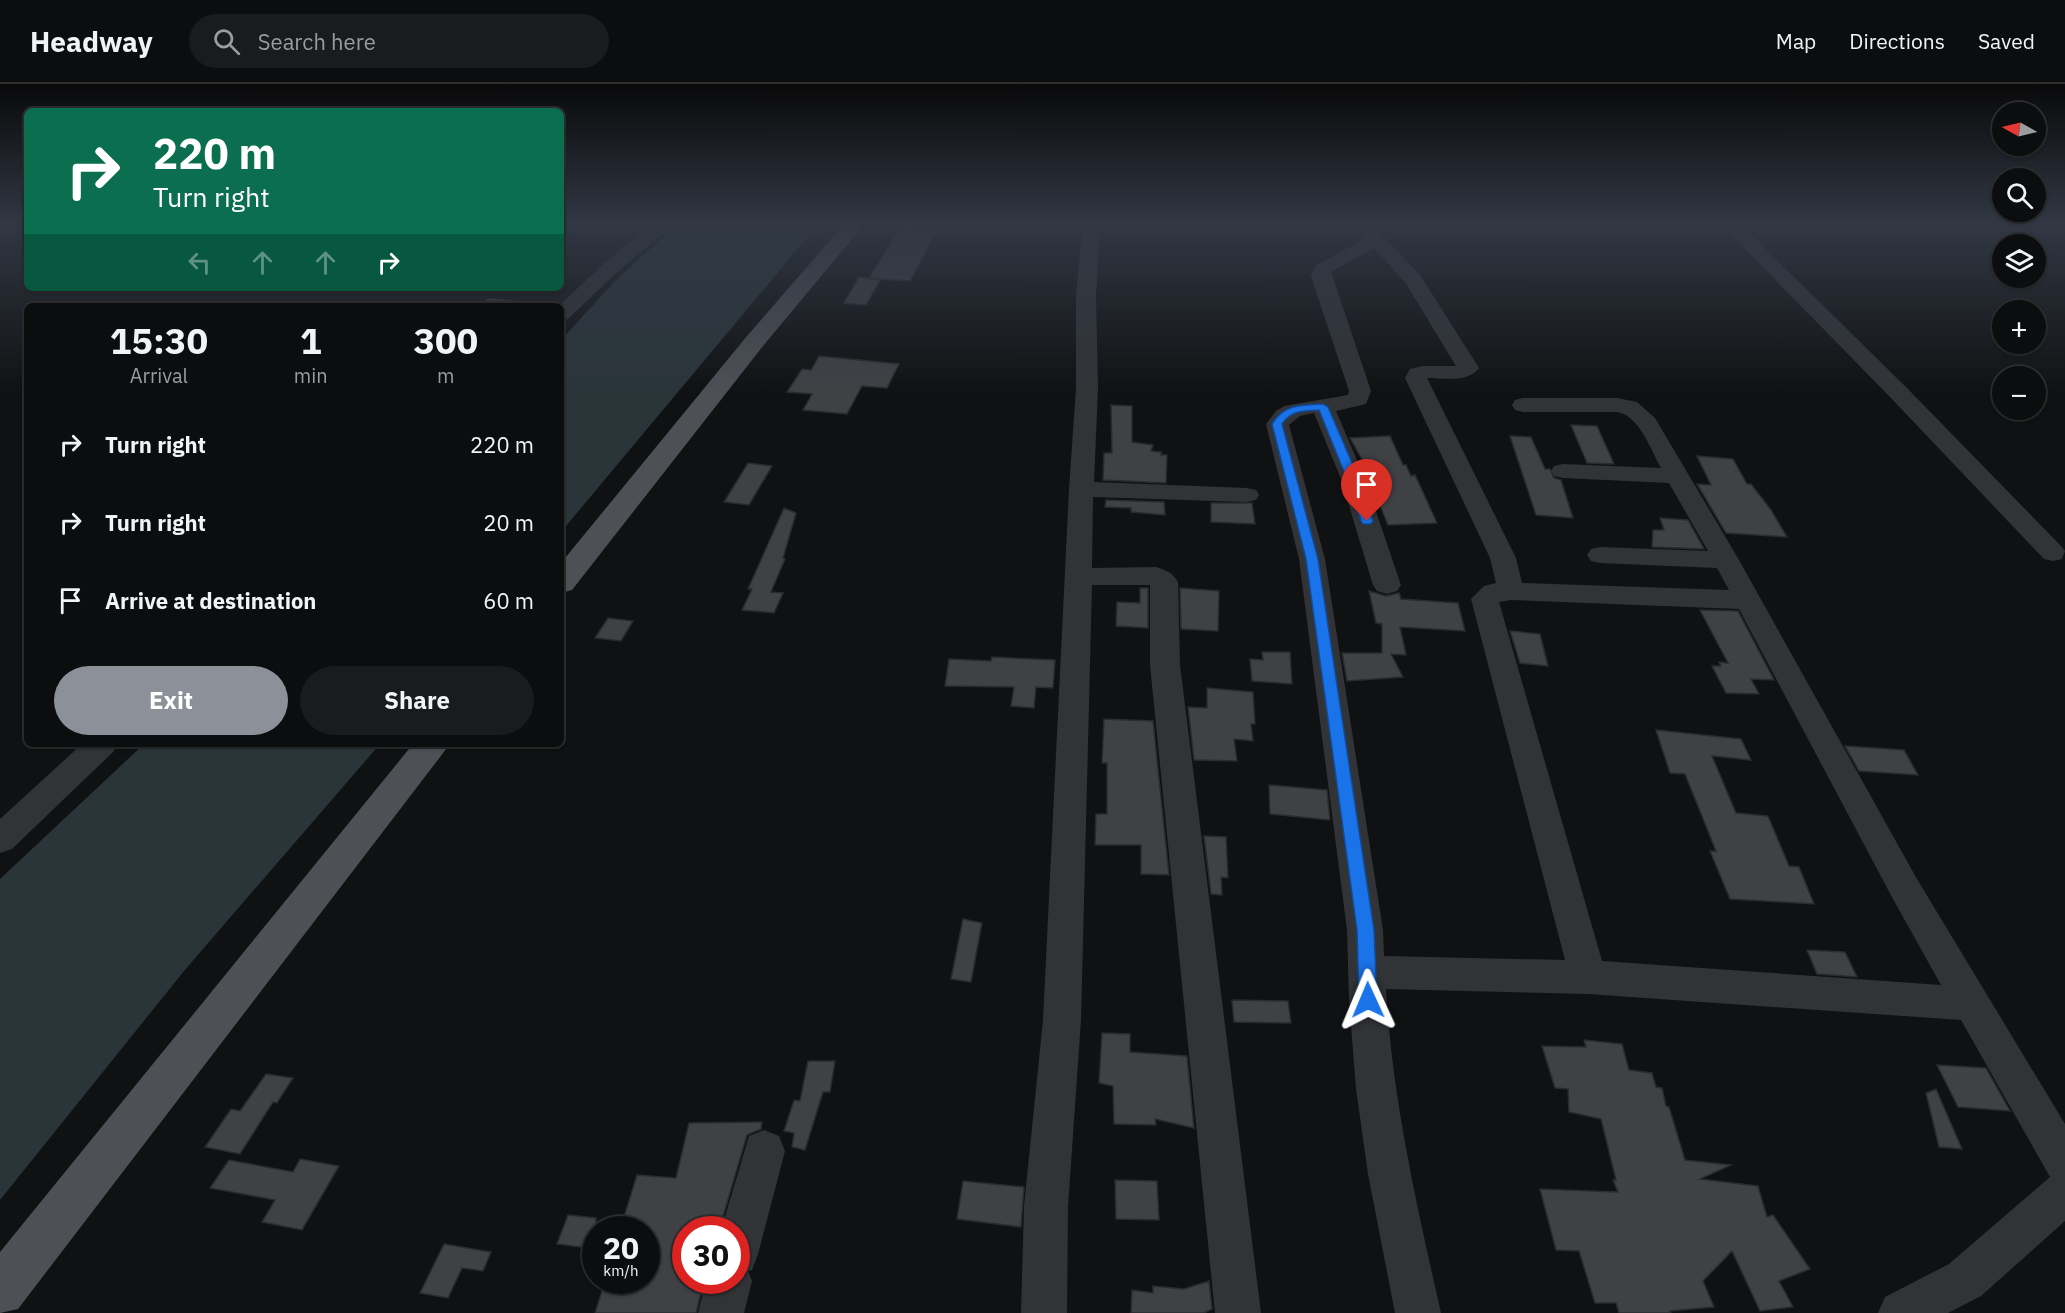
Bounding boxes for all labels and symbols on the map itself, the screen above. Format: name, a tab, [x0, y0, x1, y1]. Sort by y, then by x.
north arrow	[1992, 102, 2046, 156]
pin	[1341, 459, 1392, 521]
position arrow	[1336, 968, 1400, 1032]
speed limit sign: 30	[672, 1216, 750, 1294]

